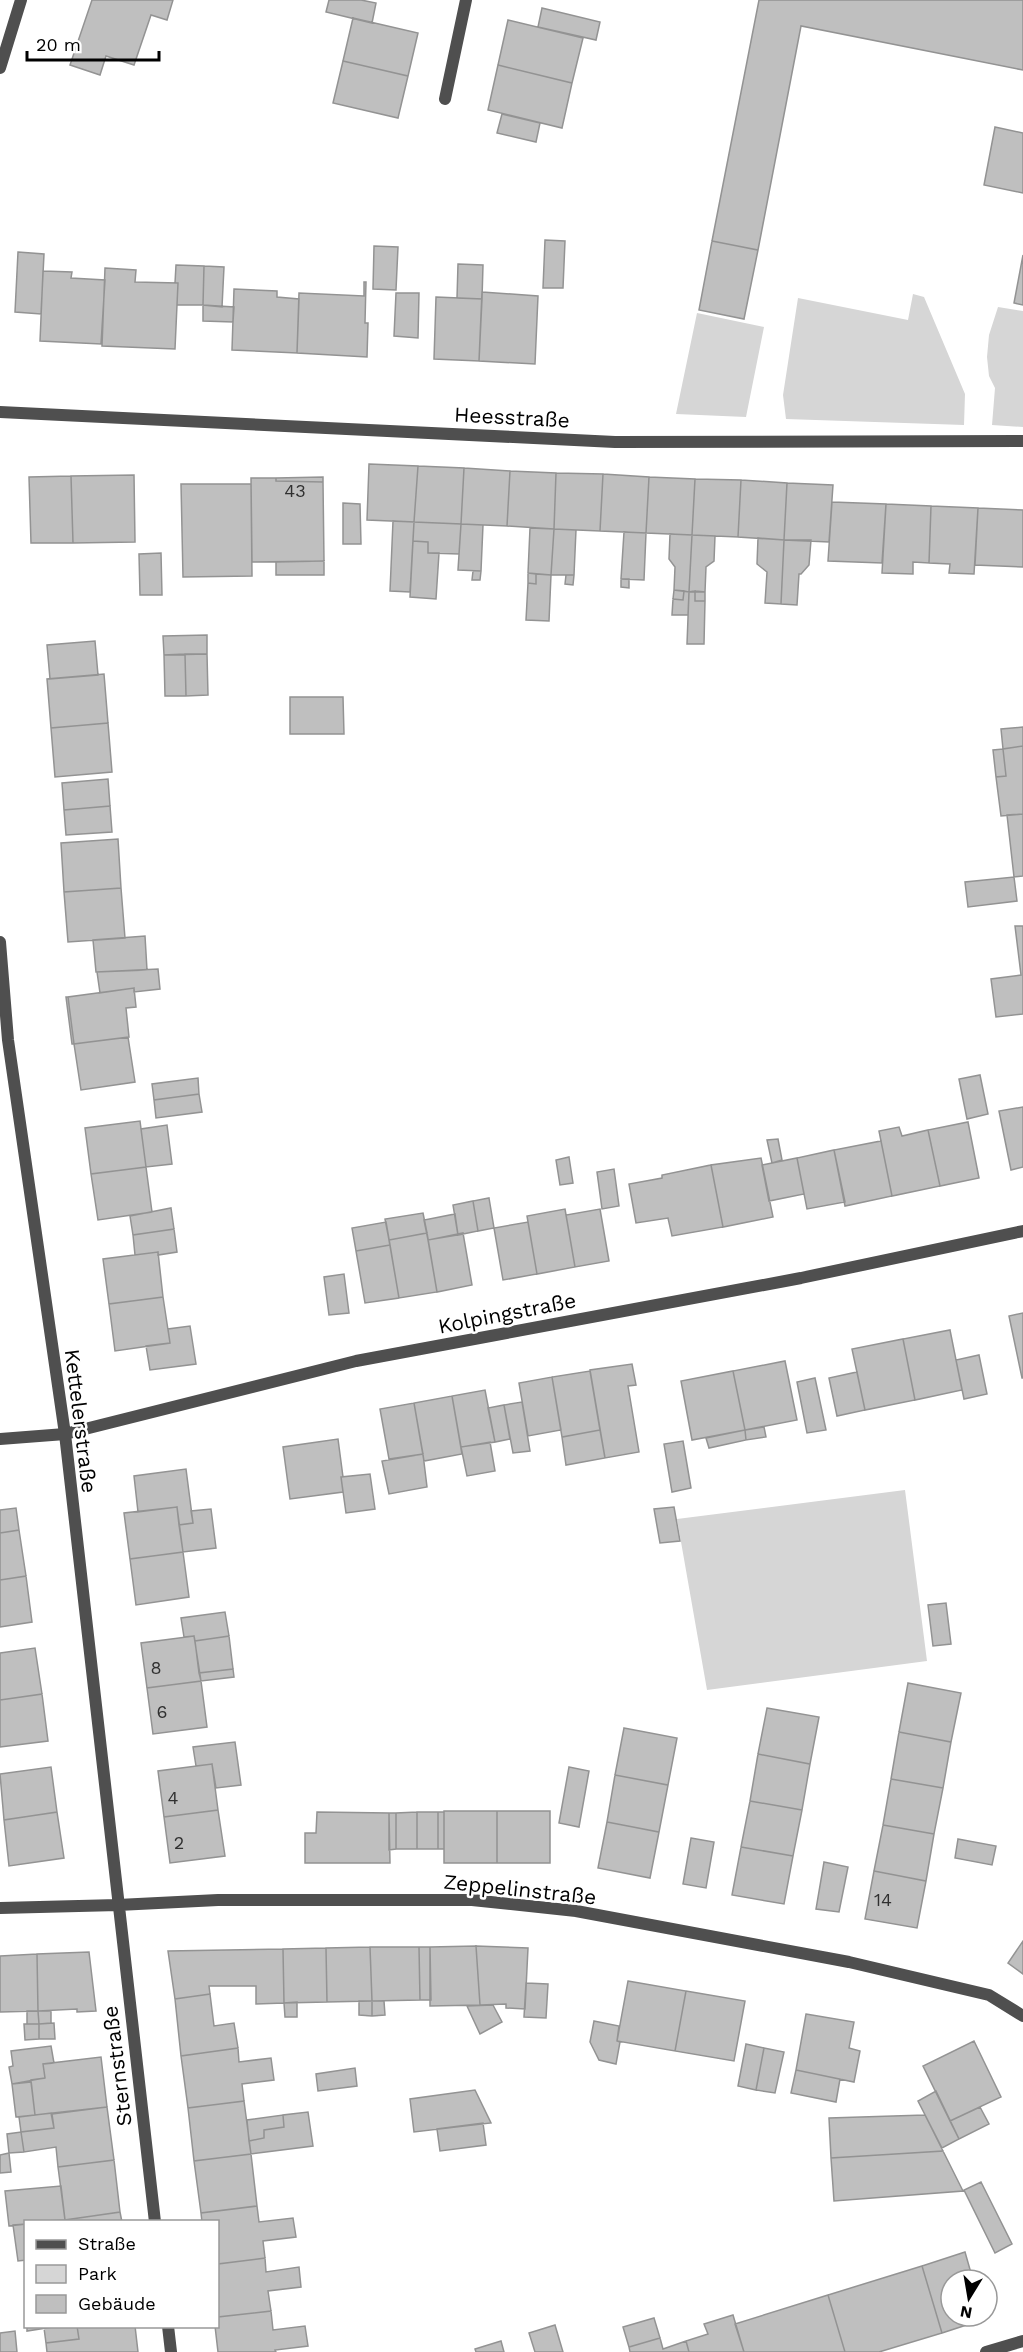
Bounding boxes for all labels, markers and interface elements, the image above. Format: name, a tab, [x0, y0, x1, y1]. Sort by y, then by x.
scale bar	[27, 24, 159, 62]
text: 20 m	[36, 34, 81, 55]
street label: Heesstraße	[454, 401, 570, 433]
house number: 43	[284, 480, 306, 501]
street label: Kolpingstraße	[436, 1287, 578, 1339]
street label: Kettelerstraße	[60, 1348, 102, 1494]
house number: 8	[150, 1657, 162, 1678]
house number: 6	[157, 1701, 167, 1722]
house number: 4	[168, 1787, 179, 1808]
house number: 2	[174, 1832, 184, 1853]
street label: Zeppelinstraße	[442, 1869, 598, 1909]
house number: 14	[874, 1889, 892, 1910]
street label: Sternstraße	[97, 2004, 137, 2128]
legend	[24, 2220, 219, 2328]
text: Straße	[78, 2233, 136, 2254]
text: Park	[78, 2263, 117, 2284]
north arrow	[939, 2268, 999, 2328]
text: Gebäude	[78, 2293, 156, 2314]
text: N	[959, 2302, 974, 2323]

